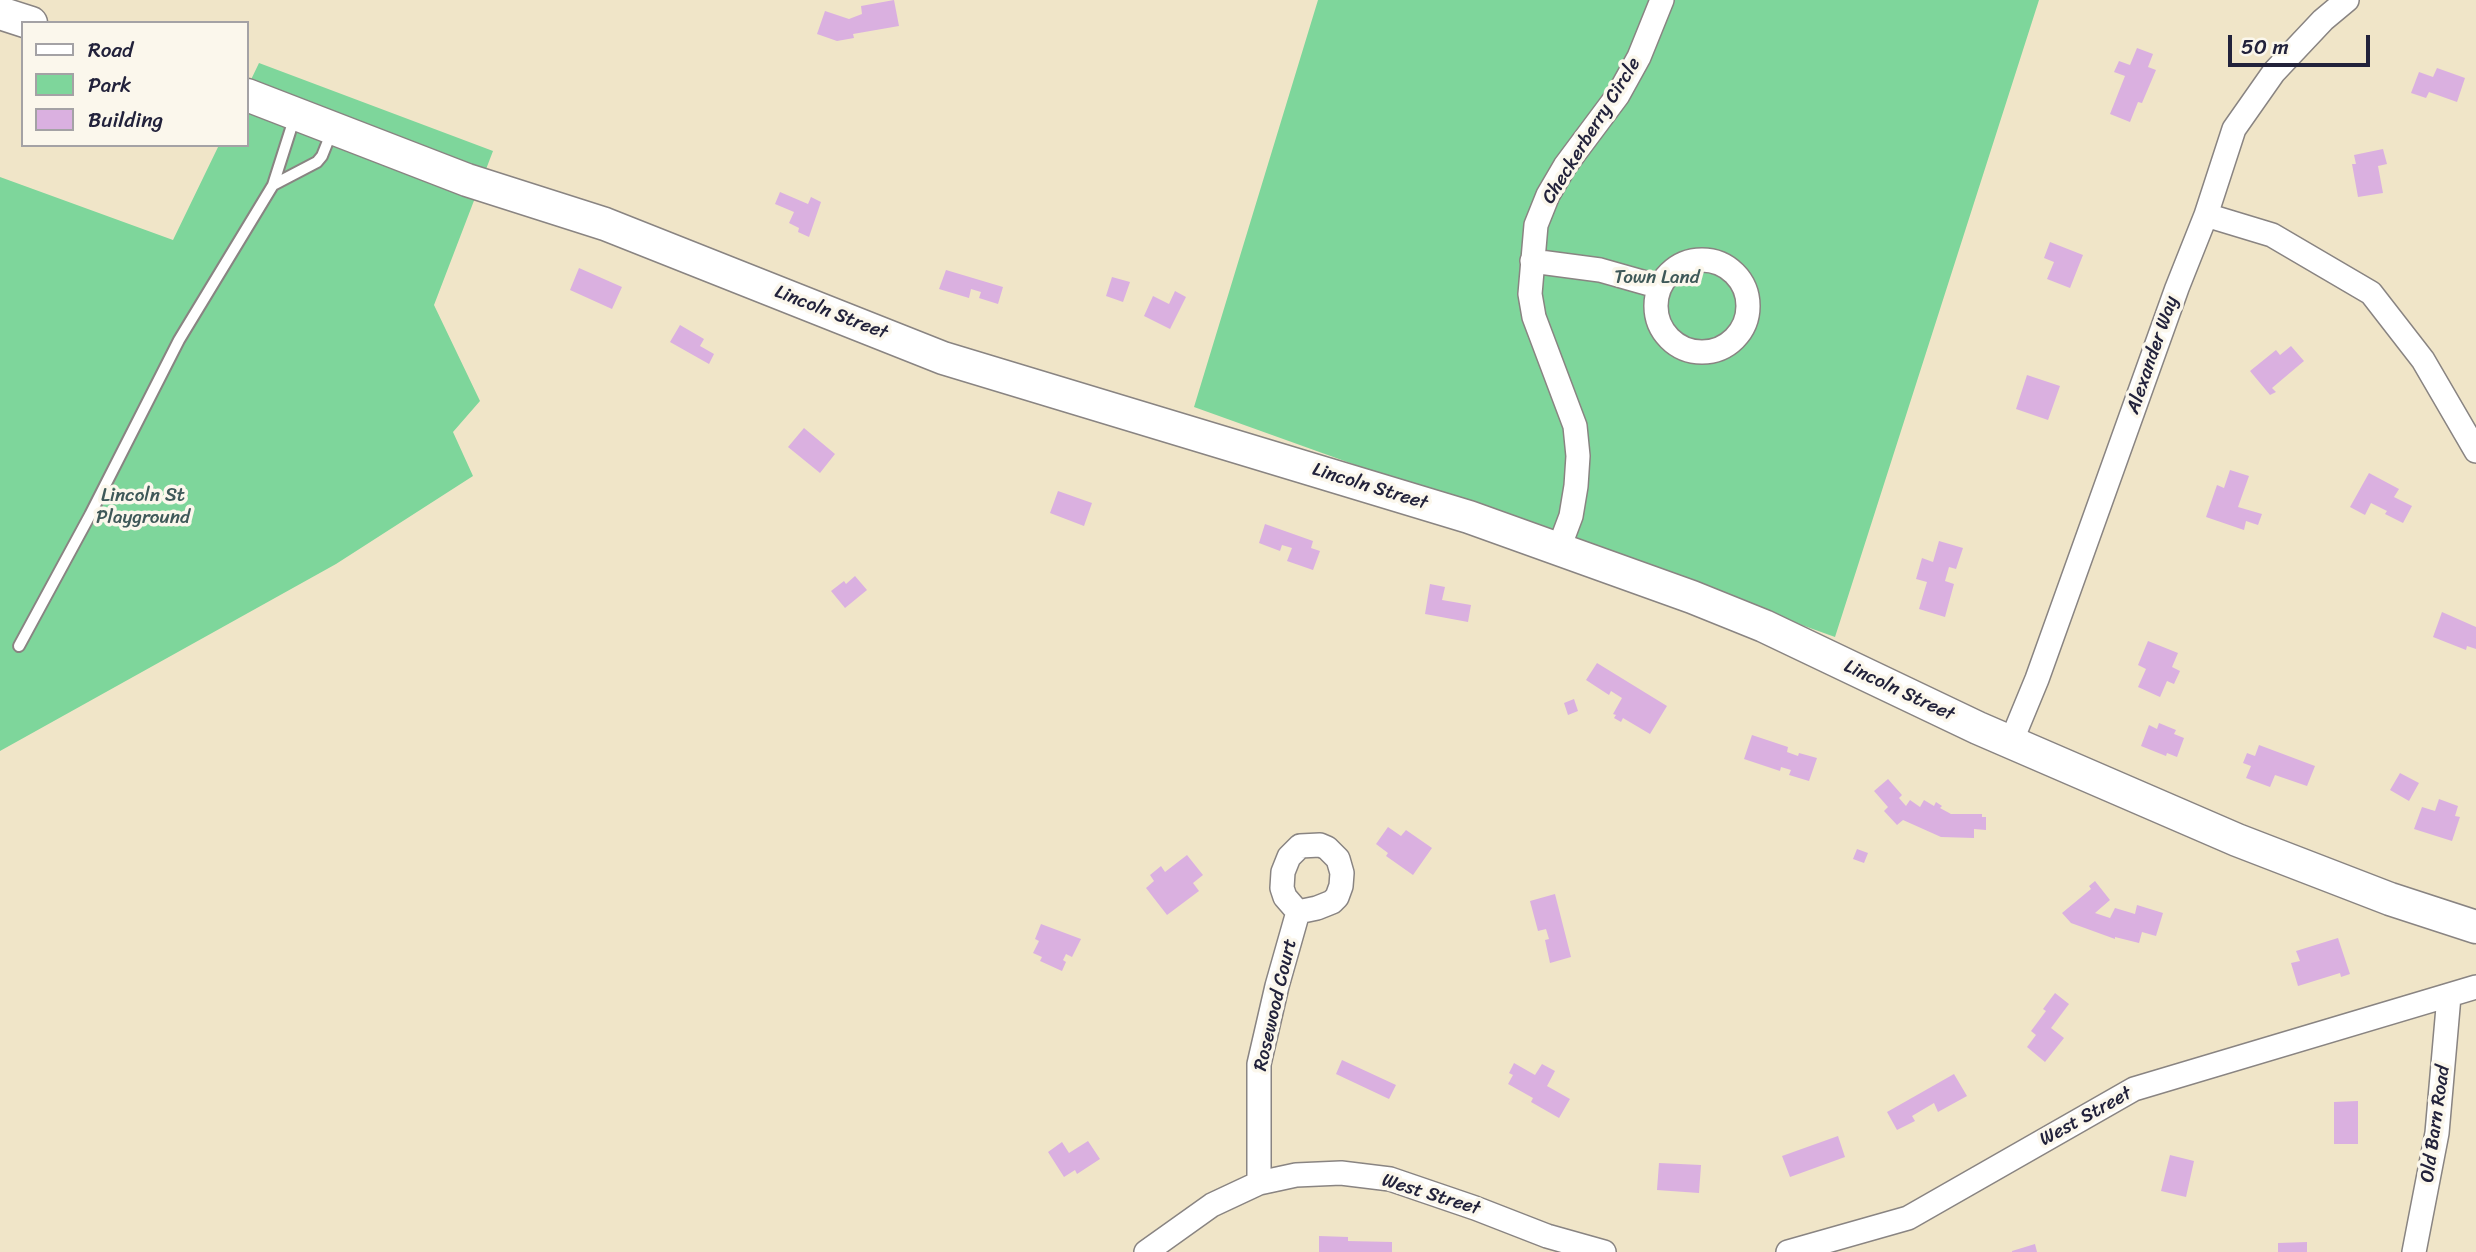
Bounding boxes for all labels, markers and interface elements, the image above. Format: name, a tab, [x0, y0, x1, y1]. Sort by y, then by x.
legend	[21, 21, 248, 147]
scale bar	[2231, 21, 2373, 65]
text: 50 m	[2241, 28, 2289, 66]
text: Road	[88, 31, 133, 69]
street label: Checkerberry Circle	[1538, 54, 1646, 208]
text: Park	[88, 66, 131, 104]
text: Building	[88, 101, 163, 139]
park label: Town Land	[1614, 267, 1700, 289]
street label: Lincoln Street	[771, 281, 891, 345]
street label: Alexander Way	[2122, 293, 2184, 417]
street label: Lincoln Street	[1310, 459, 1430, 515]
park label: Lincoln St Playground	[96, 485, 190, 529]
street label: Lincoln Street	[1840, 655, 1958, 727]
street label: Rosewood Court	[1250, 937, 1302, 1073]
street label: Old Barn Road	[2417, 1064, 2455, 1184]
street label: West Street	[2036, 1082, 2136, 1152]
street label: West Street	[1379, 1169, 1483, 1221]

